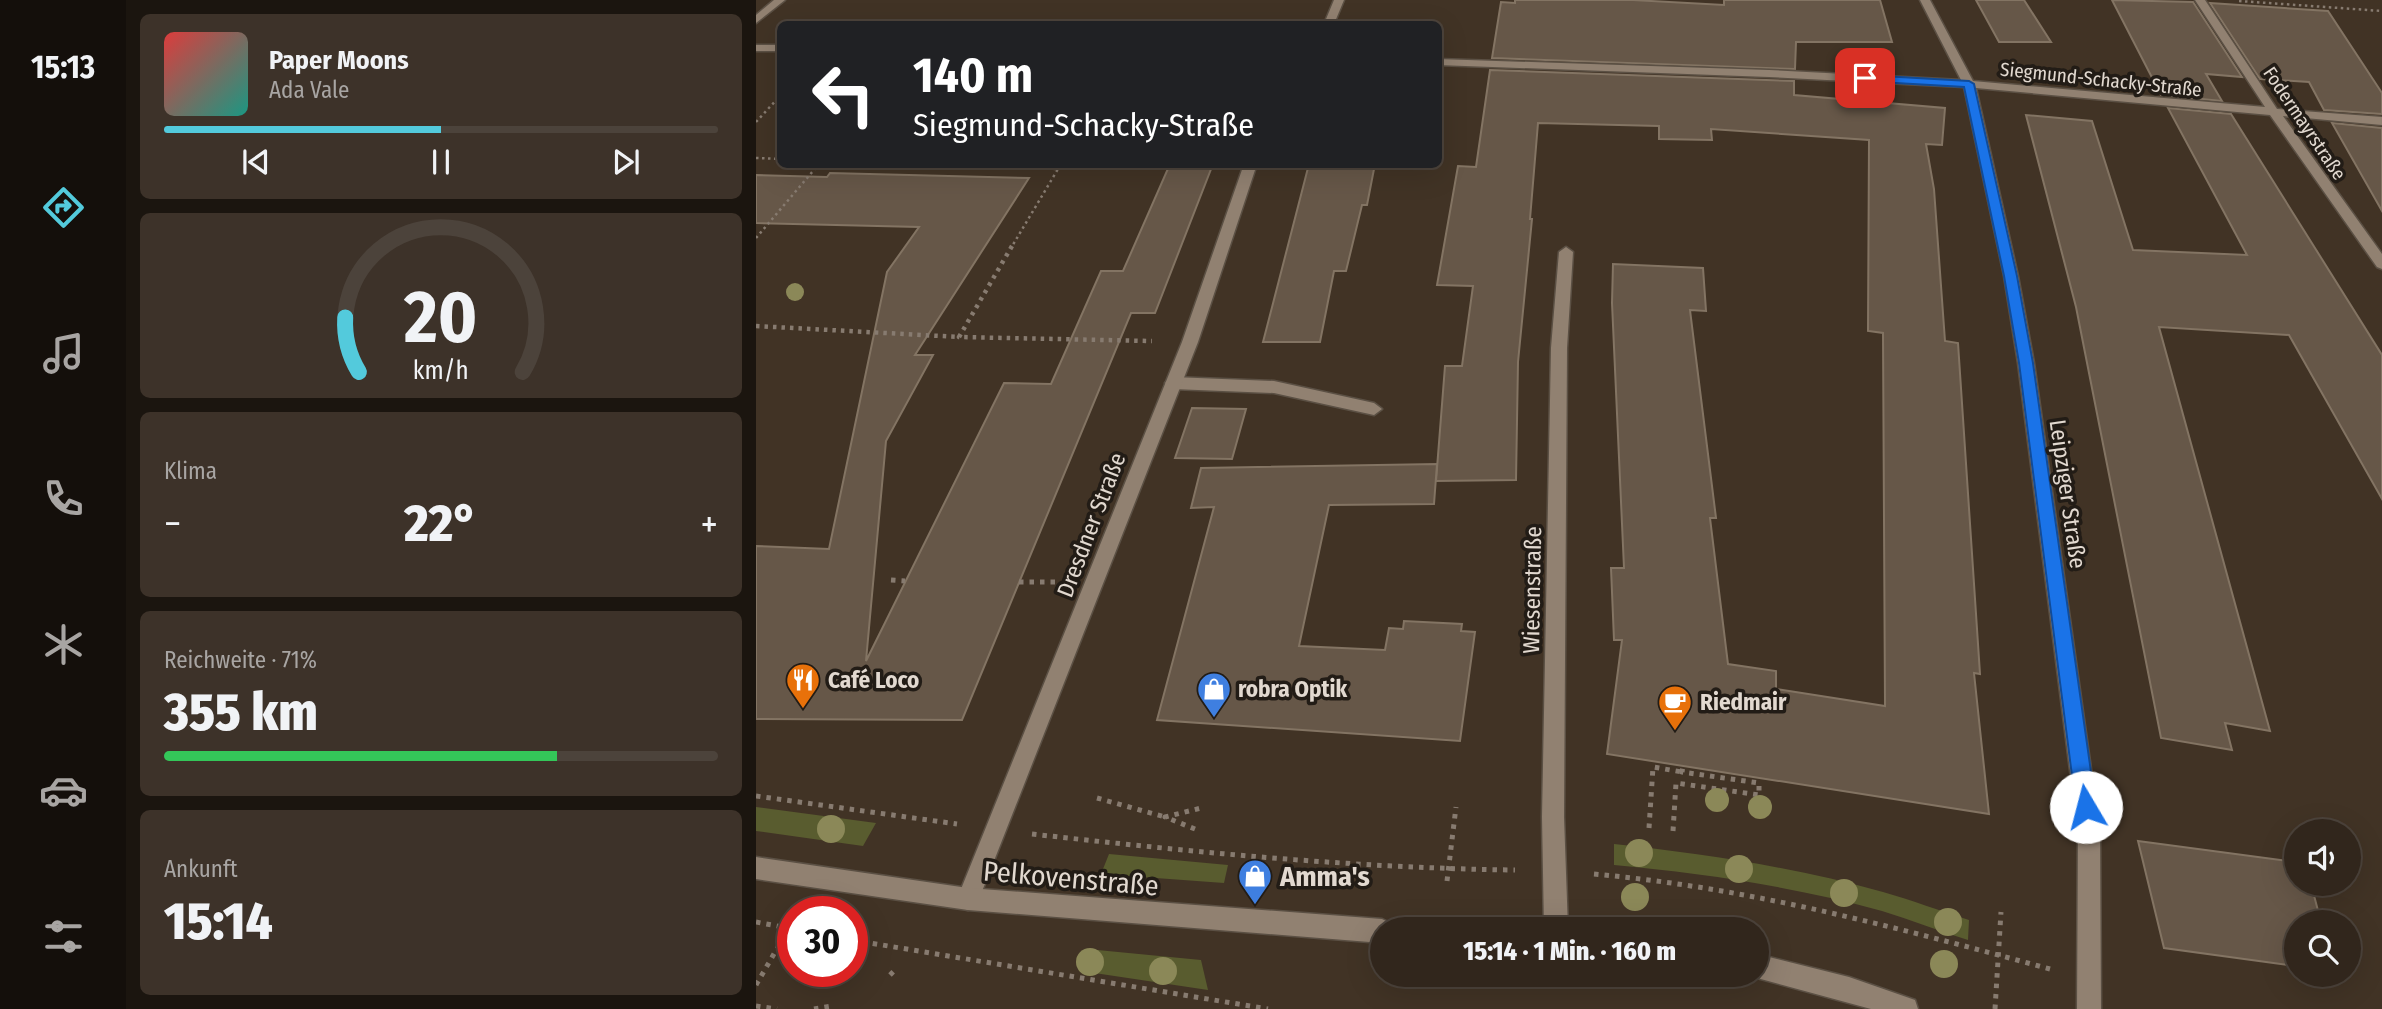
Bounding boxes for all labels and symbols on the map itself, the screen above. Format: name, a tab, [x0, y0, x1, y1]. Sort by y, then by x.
pin	[1835, 48, 1895, 108]
street label: Siegmund-Schacky-Straße	[1999, 57, 2203, 102]
street label: Fodermayrstraße	[2258, 62, 2351, 184]
street label: Leipziger Straße	[2044, 418, 2092, 570]
street label: Dresdner Straße	[1051, 449, 1131, 601]
street label: Wiesenstraße	[1517, 526, 1547, 654]
restaurant icon: Café Loco	[784, 661, 822, 710]
place label: Café Loco	[828, 666, 919, 694]
shop icon: robra Optik	[1195, 670, 1233, 719]
place label: robra Optik	[1238, 675, 1348, 703]
cafe icon: Riedmair	[1656, 683, 1694, 732]
place label: Riedmair	[1700, 688, 1787, 716]
position arrow	[2049, 770, 2123, 844]
street label: Pelkovenstraße	[982, 854, 1160, 903]
shop icon: Amma's	[1236, 857, 1274, 906]
place label: Amma's	[1279, 860, 1370, 893]
speed limit sign: 30	[777, 896, 868, 987]

